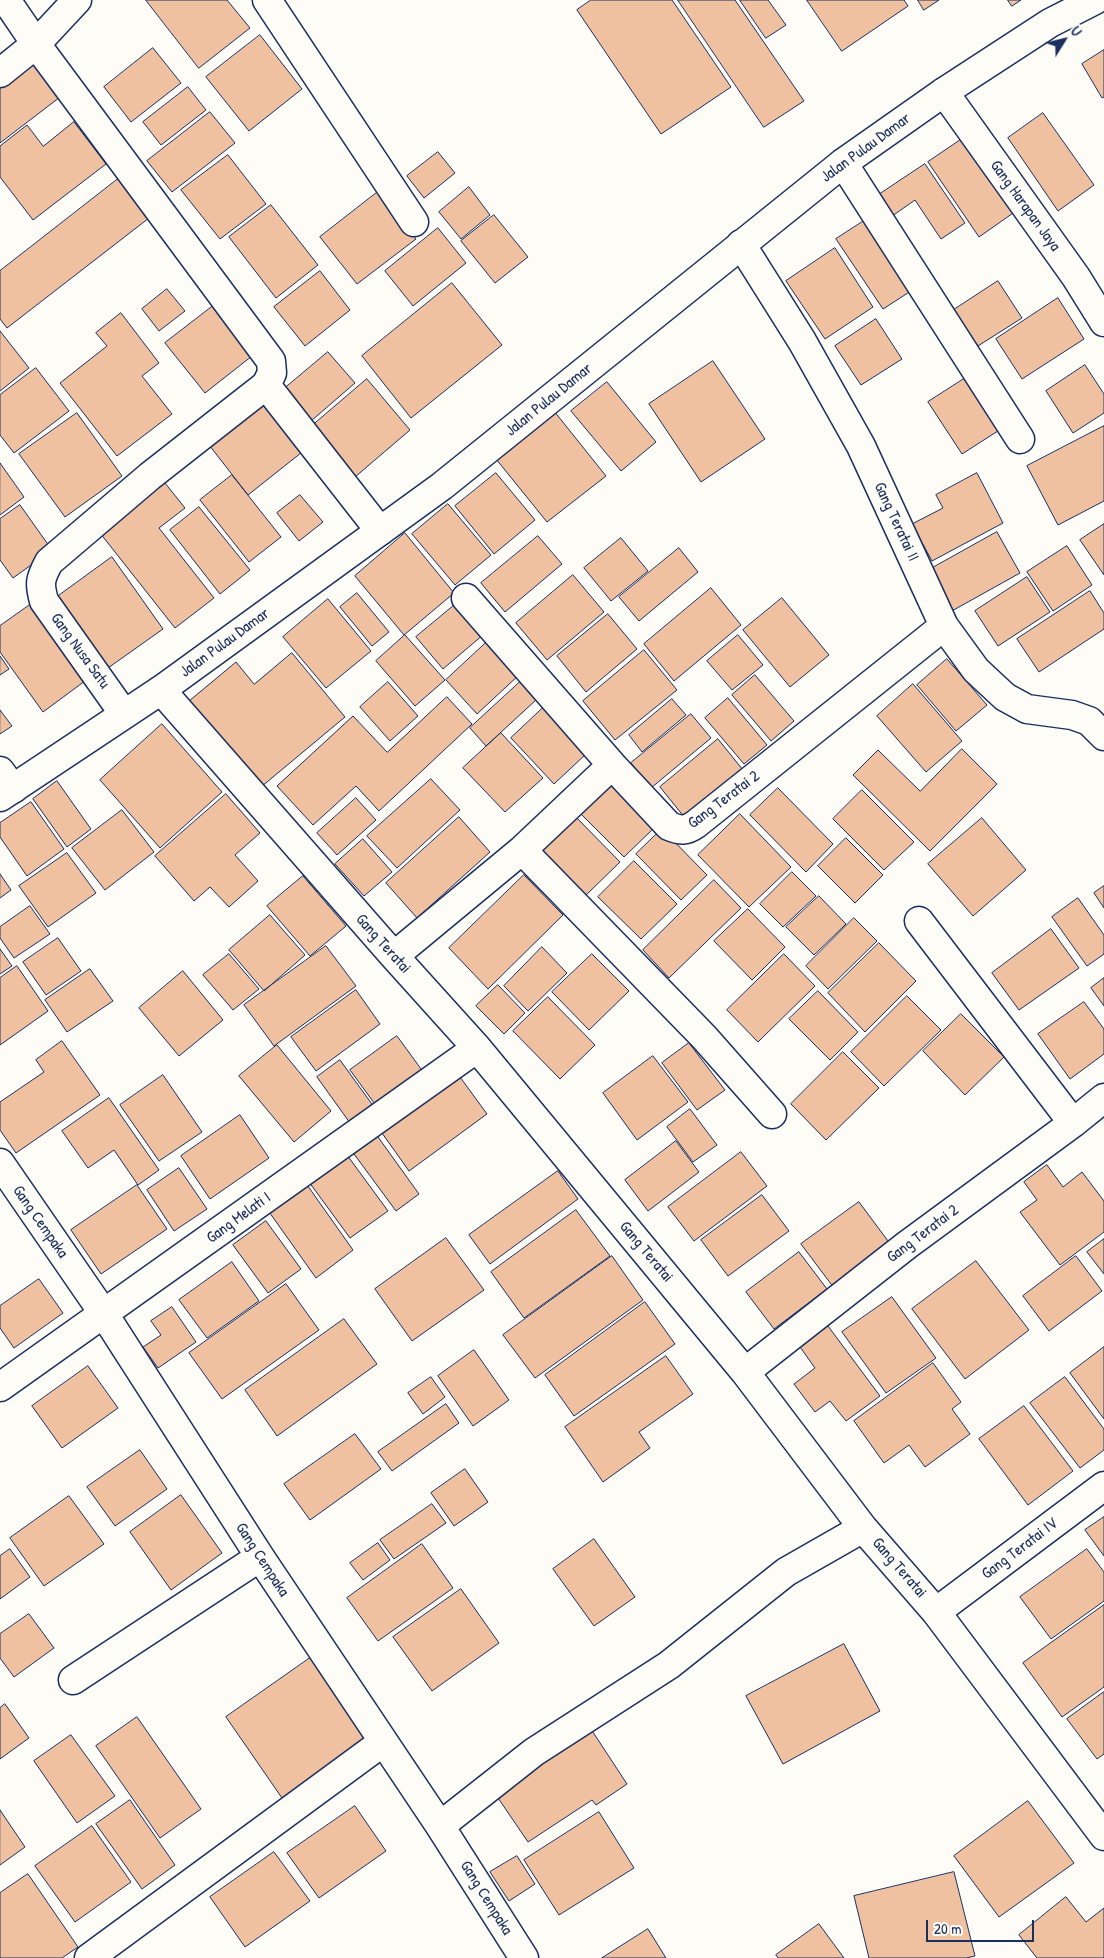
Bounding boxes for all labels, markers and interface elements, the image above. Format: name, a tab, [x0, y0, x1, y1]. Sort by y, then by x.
north arrow	[1039, 15, 1089, 65]
text: U	[1067, 22, 1086, 40]
street label: Jalan Pulau Damar	[818, 109, 914, 187]
street label: Gang Harapan Jaya	[986, 157, 1064, 255]
street label: Jalan Pulau Damar	[502, 359, 596, 441]
street label: Gang Teratai II	[869, 480, 923, 564]
street label: Jalan Pulau Damar	[177, 604, 273, 682]
street label: Gang Nusa Satu	[46, 610, 114, 692]
street label: Gang Teratai 2	[684, 767, 764, 833]
street label: Gang Teratai	[351, 910, 415, 978]
street label: Gang Cempaka	[8, 1182, 72, 1262]
street label: Gang Melati I	[203, 1188, 275, 1248]
street label: Gang Teratai 2	[883, 1201, 963, 1267]
street label: Gang Teratai	[615, 1218, 677, 1286]
street label: Gang Teratai IV	[978, 1514, 1062, 1584]
street label: Gang Cempaka	[231, 1520, 293, 1600]
street label: Gang Teratai	[868, 1534, 930, 1602]
street label: Gang Cempaka	[456, 1857, 516, 1939]
scale bar	[929, 1910, 1036, 1942]
text: 20 m	[934, 1918, 961, 1939]

